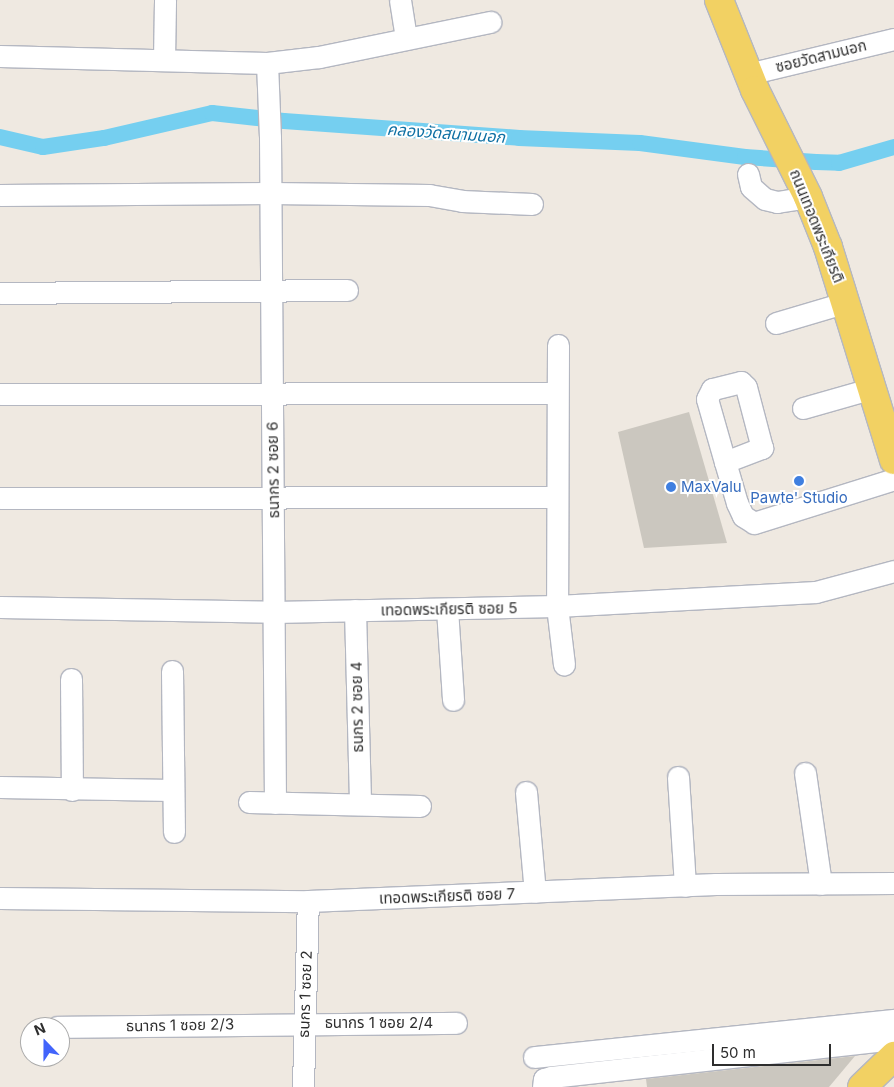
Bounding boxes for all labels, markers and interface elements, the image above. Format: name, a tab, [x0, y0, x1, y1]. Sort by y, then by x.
street label: ซอยวัดสามนอก	[774, 36, 868, 76]
water label: คลองวัดสนามนอก	[386, 119, 506, 147]
street label: ถนนเทอดพระเกียรติ	[786, 167, 848, 285]
street label: ธนากร 2 ซอย 6	[263, 421, 283, 519]
marker: Pawte' Studio	[793, 475, 805, 487]
place label: MaxValu	[681, 478, 742, 496]
marker: MaxValu	[665, 481, 677, 493]
place label: Pawte' Studio	[750, 489, 848, 507]
street label: เทอดพระเกียรติ ซอย 5	[380, 599, 518, 619]
street label: ธนกร 2 ซอย 4	[347, 661, 367, 753]
street label: เทอดพระเกียรติ ซอย 7	[379, 885, 515, 907]
street label: ธนกร 1 ซอย 2	[294, 950, 316, 1038]
street label: ธนากร 1 ซอย 2/4	[325, 1014, 433, 1032]
street label: ธนากร 1 ซอย 2/3	[126, 1015, 234, 1035]
north arrow	[20, 1017, 70, 1067]
text: N	[31, 1019, 48, 1038]
scale bar	[714, 1034, 833, 1066]
text: 50 m	[720, 1043, 756, 1062]

